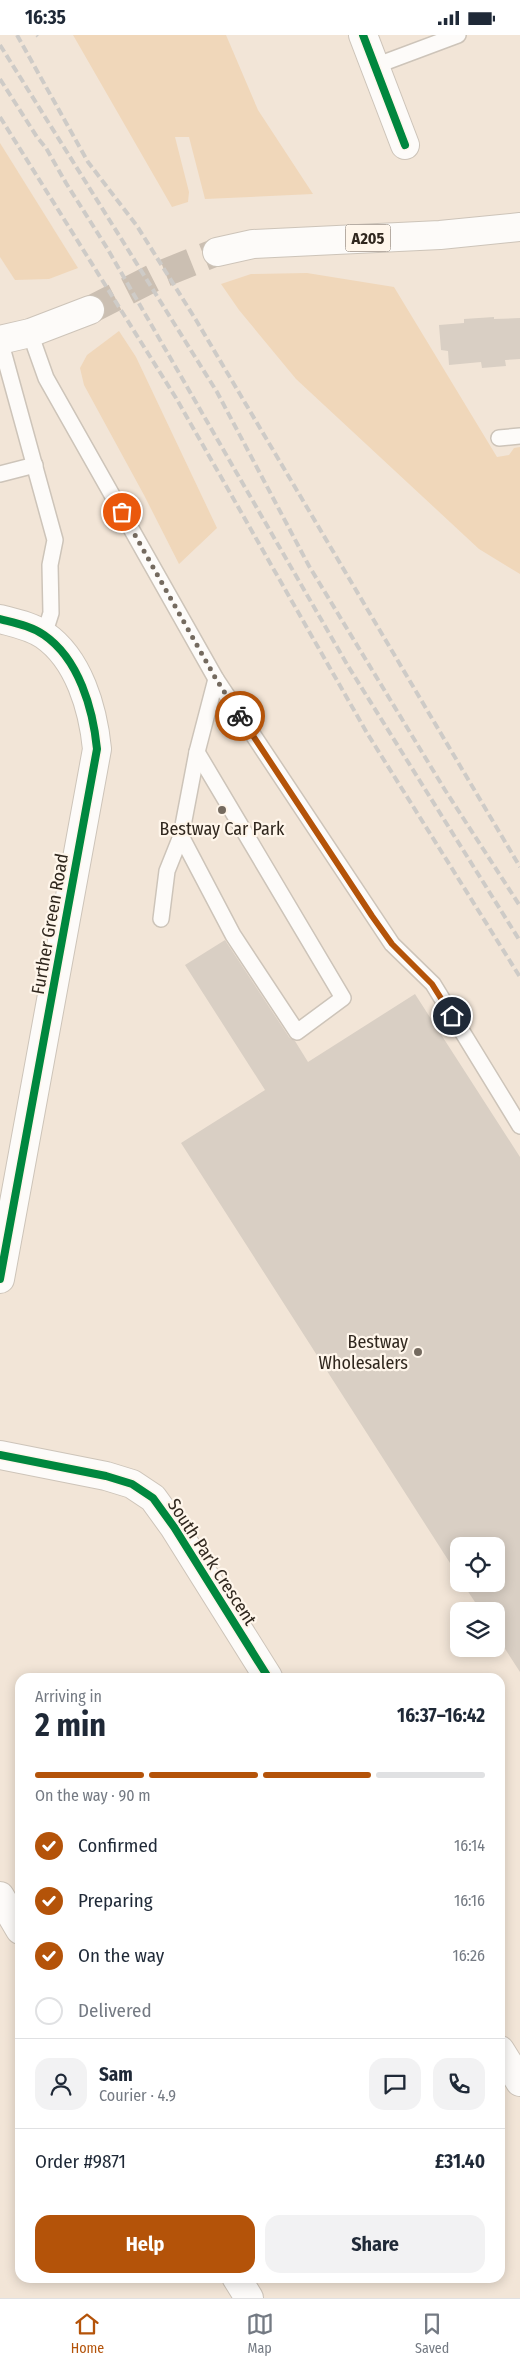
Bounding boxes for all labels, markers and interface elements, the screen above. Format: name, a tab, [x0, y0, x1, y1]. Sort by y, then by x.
text: 16:35	[25, 6, 66, 29]
road number: A205	[346, 225, 390, 252]
pin	[101, 491, 143, 533]
icon: bag	[108, 498, 136, 526]
courier	[215, 691, 265, 741]
icon: bike	[226, 702, 254, 730]
marker: Bestway Car Park	[216, 804, 228, 816]
place label: Bestway Car Park	[160, 818, 285, 840]
street label: Further Green Road	[27, 852, 73, 996]
pin	[431, 995, 473, 1037]
icon: home	[438, 1002, 466, 1030]
place label: Bestway Wholesalers	[319, 1331, 408, 1374]
marker: Bestway Wholesalers	[412, 1346, 424, 1358]
street label: South Park Crescent	[163, 1495, 261, 1630]
map controls	[450, 1537, 505, 1657]
button: locate	[450, 1537, 505, 1592]
button: layers	[450, 1602, 505, 1657]
text: Arriving in	[35, 1687, 102, 1706]
text: 16:37–16:42	[397, 1704, 485, 1727]
text: 2 min	[35, 1706, 106, 1744]
text: On the way · 90 m	[35, 1786, 151, 1805]
icon: check	[35, 1832, 63, 1860]
text: Confirmed	[78, 1834, 158, 1857]
text: 16:14	[454, 1836, 485, 1855]
icon: check	[35, 1887, 63, 1915]
text: Preparing	[78, 1889, 153, 1912]
text: 16:16	[454, 1891, 485, 1910]
icon: check	[35, 1942, 63, 1970]
text: On the way	[78, 1944, 164, 1967]
text: 16:26	[452, 1946, 485, 1965]
text: Delivered	[78, 1999, 152, 2022]
button: person	[35, 2058, 87, 2110]
button: chat	[369, 2058, 421, 2110]
button: phone	[433, 2058, 485, 2110]
text: Sam	[99, 2063, 133, 2086]
text: Courier · 4.9	[99, 2086, 176, 2105]
text: Order #9871	[35, 2150, 126, 2173]
text: £31.40	[435, 2150, 485, 2173]
button: Help	[35, 2215, 255, 2273]
button: Share	[265, 2215, 485, 2273]
tab: Home	[71, 2310, 104, 2357]
tab: Map	[246, 2310, 274, 2357]
tab: Saved	[415, 2310, 449, 2357]

